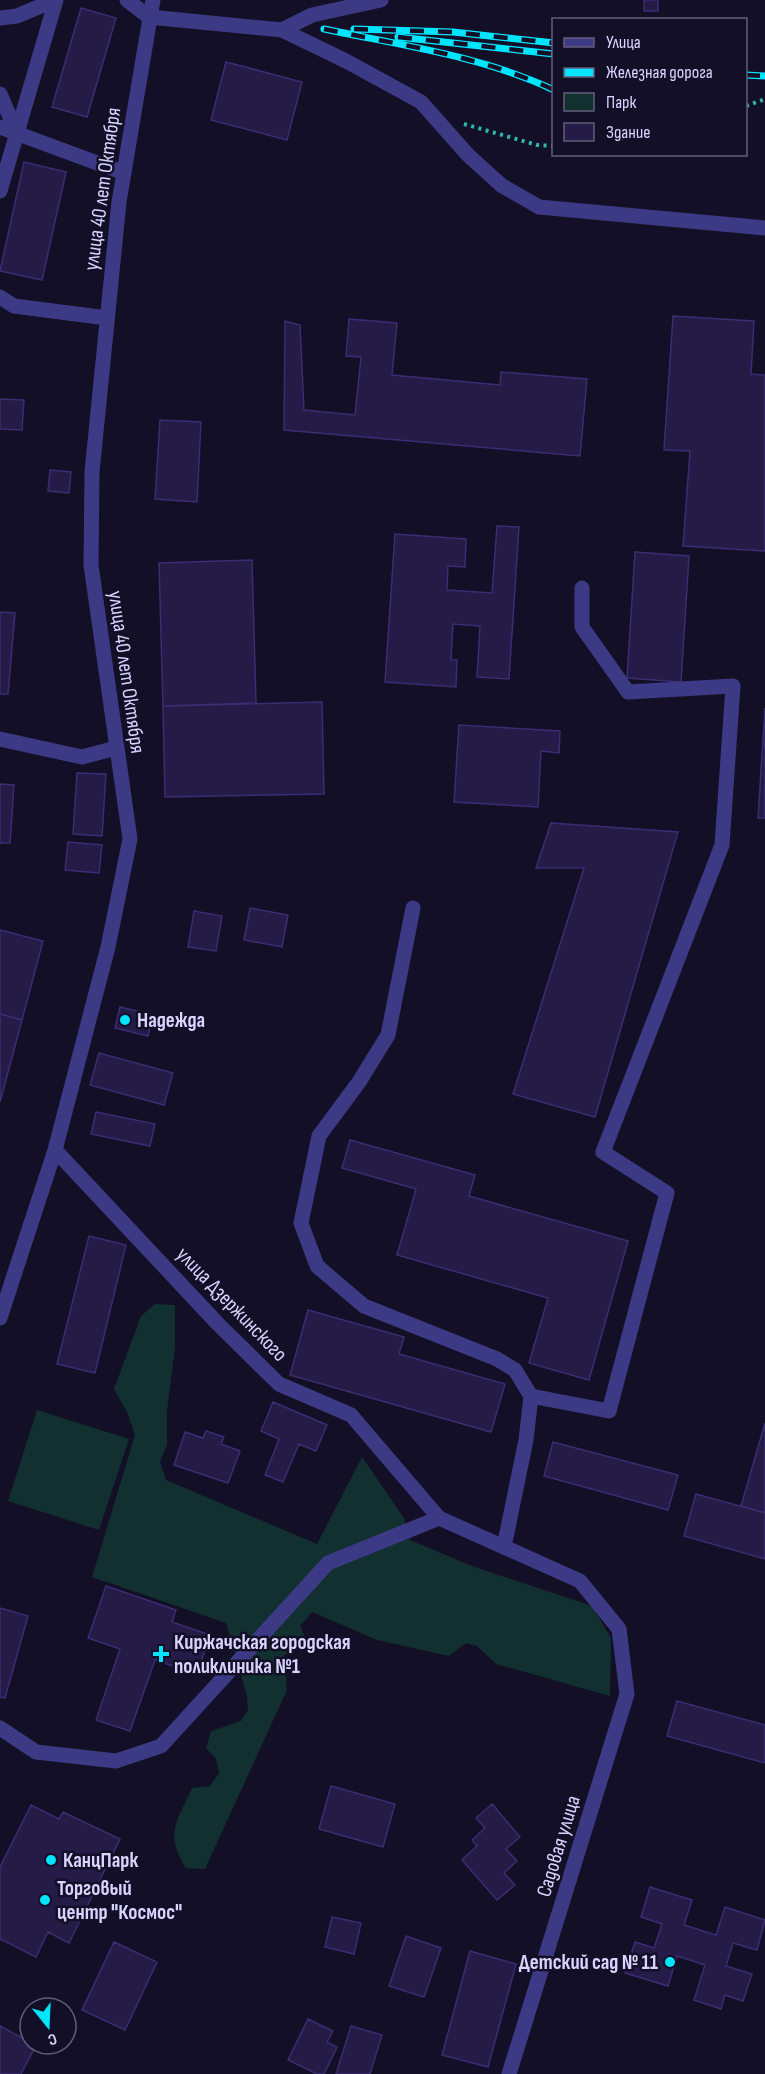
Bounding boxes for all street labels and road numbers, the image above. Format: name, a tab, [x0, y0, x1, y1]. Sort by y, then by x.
street label: улица 40 лет Октября	[79, 106, 126, 272]
street label: улица 40 лет Октября	[103, 589, 150, 755]
street label: улица Дзержинского	[171, 1242, 292, 1367]
street label: Садовая улица	[531, 1792, 586, 1900]

